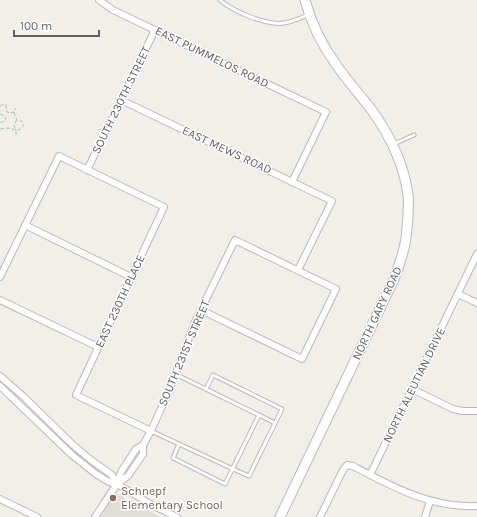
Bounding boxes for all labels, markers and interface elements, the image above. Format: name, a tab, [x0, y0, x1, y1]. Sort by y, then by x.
scale bar	[14, 12, 99, 38]
text: 100 m	[20, 19, 52, 33]
street label: EAST PUMMELOS ROAD	[153, 23, 271, 91]
street label: SOUTH 230TH STREET	[89, 44, 153, 156]
street label: EAST MEWS ROAD	[180, 123, 274, 177]
street label: EAST 230TH PLACE	[92, 252, 148, 350]
street label: NORTH GARY ROAD	[349, 264, 405, 362]
street label: SOUTH 231ST STREET	[155, 298, 213, 408]
street label: NORTH ALEUTIAN DRIVE	[380, 325, 448, 445]
place label: Schnepf Elementary School	[121, 484, 223, 512]
marker: Schnepf Elementary School	[108, 493, 118, 503]

